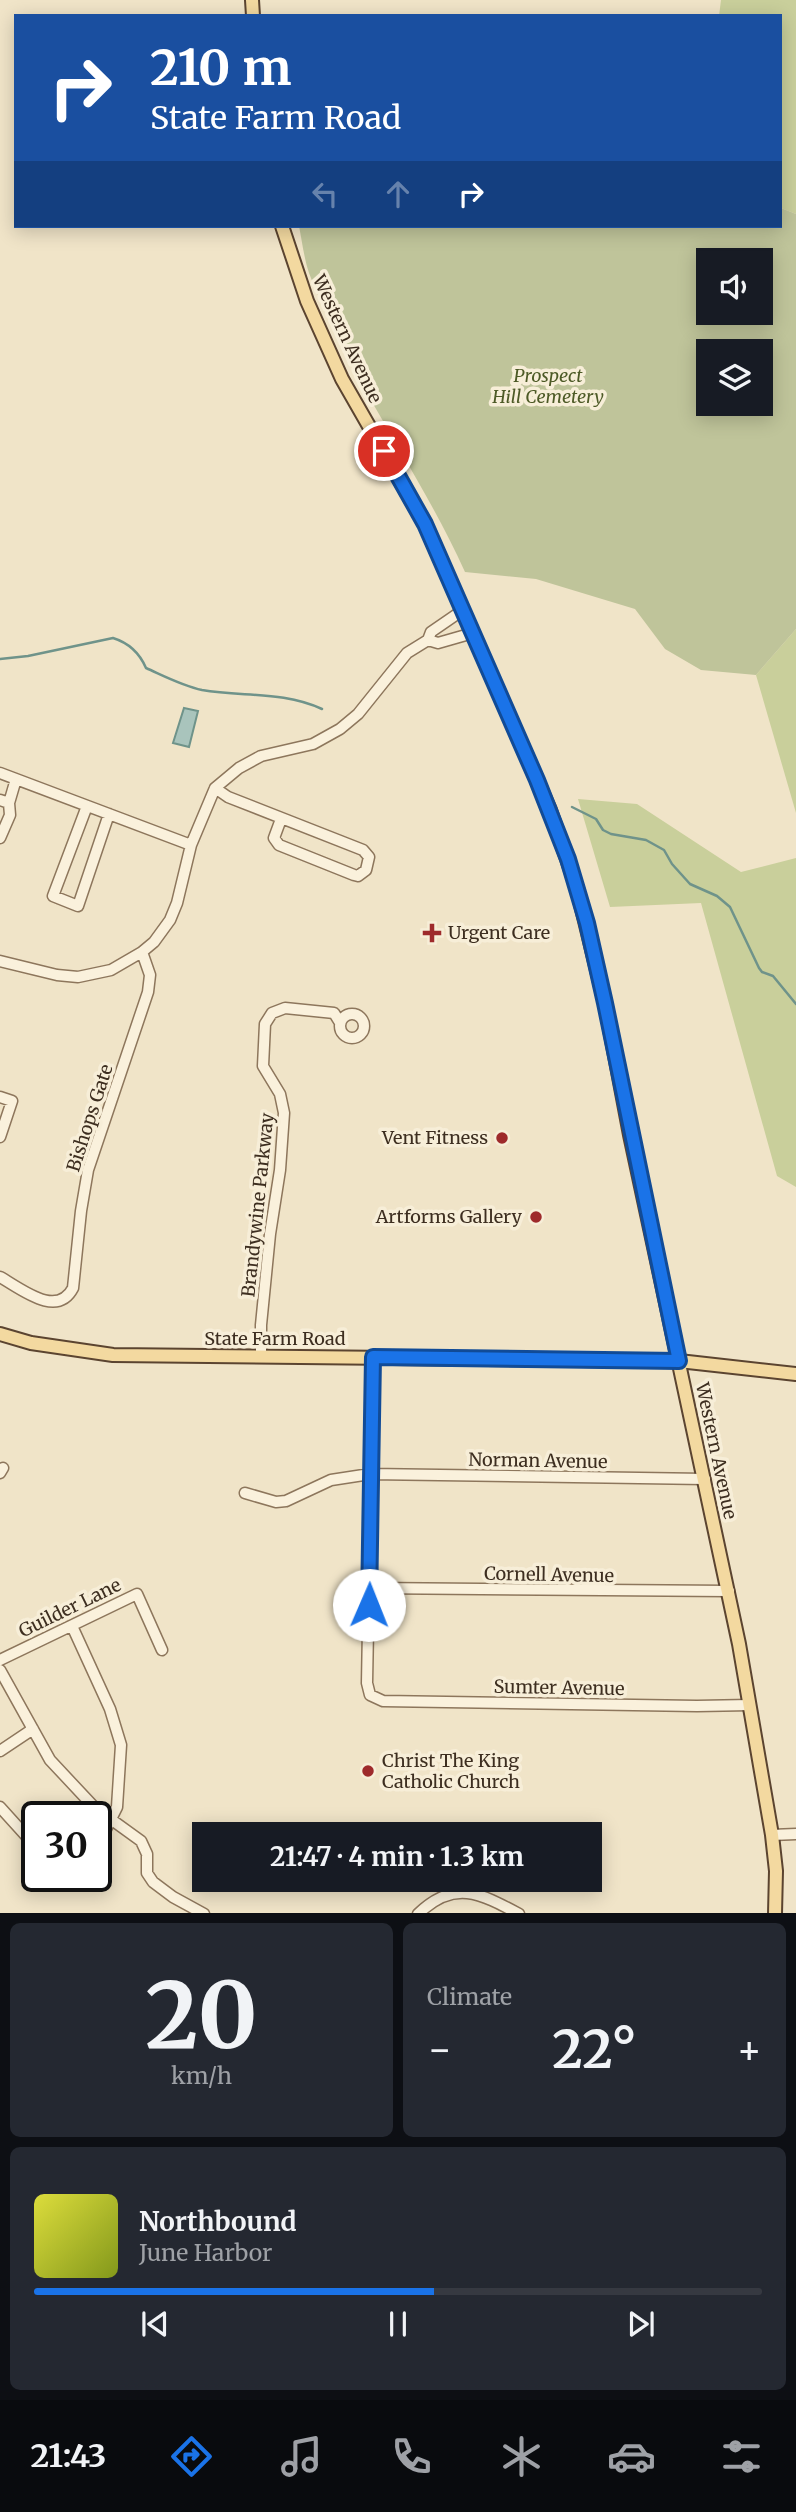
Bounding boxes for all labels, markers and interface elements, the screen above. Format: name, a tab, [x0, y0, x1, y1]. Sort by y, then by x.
text: 210 m	[150, 37, 291, 98]
icon: right	[35, 42, 126, 133]
text: State Farm Road	[150, 98, 401, 138]
icon: left	[306, 175, 344, 213]
icon: ahead	[379, 175, 417, 213]
icon: right	[452, 175, 490, 213]
map controls	[696, 248, 773, 416]
button: sound	[696, 248, 773, 325]
street label: Western Avenue	[307, 270, 387, 407]
button: layers	[696, 339, 773, 416]
park label: Prospect Hill Cemetery	[491, 364, 604, 408]
pin	[354, 421, 414, 481]
icon: arrive	[365, 432, 403, 470]
place label: Urgent Care	[448, 921, 550, 944]
marker: Urgent Care	[422, 923, 442, 943]
street label: Bishops Gate	[61, 1061, 118, 1174]
street label: Brandywine Parkway	[236, 1111, 279, 1298]
place label: Vent Fitness	[381, 1126, 488, 1149]
marker: Vent Fitness	[494, 1130, 510, 1146]
place label: Artforms Gallery	[375, 1205, 523, 1228]
marker: Artforms Gallery	[528, 1209, 544, 1225]
street label: State Farm Road	[204, 1327, 346, 1350]
street label: Western Avenue	[691, 1380, 742, 1521]
street label: Norman Avenue	[468, 1448, 608, 1473]
street label: Cornell Avenue	[484, 1562, 614, 1587]
position arrow	[332, 1568, 406, 1642]
street label: Guilder Lane	[15, 1573, 125, 1642]
street label: Sumter Avenue	[493, 1675, 625, 1700]
place label: Christ The King Catholic Church	[382, 1749, 520, 1793]
marker: Christ The King Catholic Church	[360, 1763, 376, 1779]
speed limit sign: 30	[21, 1801, 112, 1892]
text: 21:47 · 4 min · 1.3 km	[270, 1840, 524, 1873]
text: 20	[145, 1958, 258, 2073]
text: Climate	[427, 1982, 512, 2011]
text: 22°	[552, 2017, 637, 2082]
text: −	[427, 2026, 452, 2073]
text: +	[737, 2026, 762, 2073]
text: km/h	[171, 2061, 232, 2090]
text: Northbound	[139, 2205, 297, 2238]
text: June Harbor	[139, 2238, 272, 2267]
icon: previous	[136, 2305, 174, 2343]
icon: pause	[379, 2305, 417, 2343]
icon: next	[622, 2305, 660, 2343]
icon: directions	[167, 2432, 216, 2481]
icon: music	[277, 2432, 326, 2481]
icon: phone	[387, 2432, 436, 2481]
icon: climate	[497, 2432, 546, 2481]
icon: car	[607, 2432, 656, 2481]
icon: filters	[717, 2432, 766, 2481]
text: 21:43	[30, 2436, 106, 2476]

